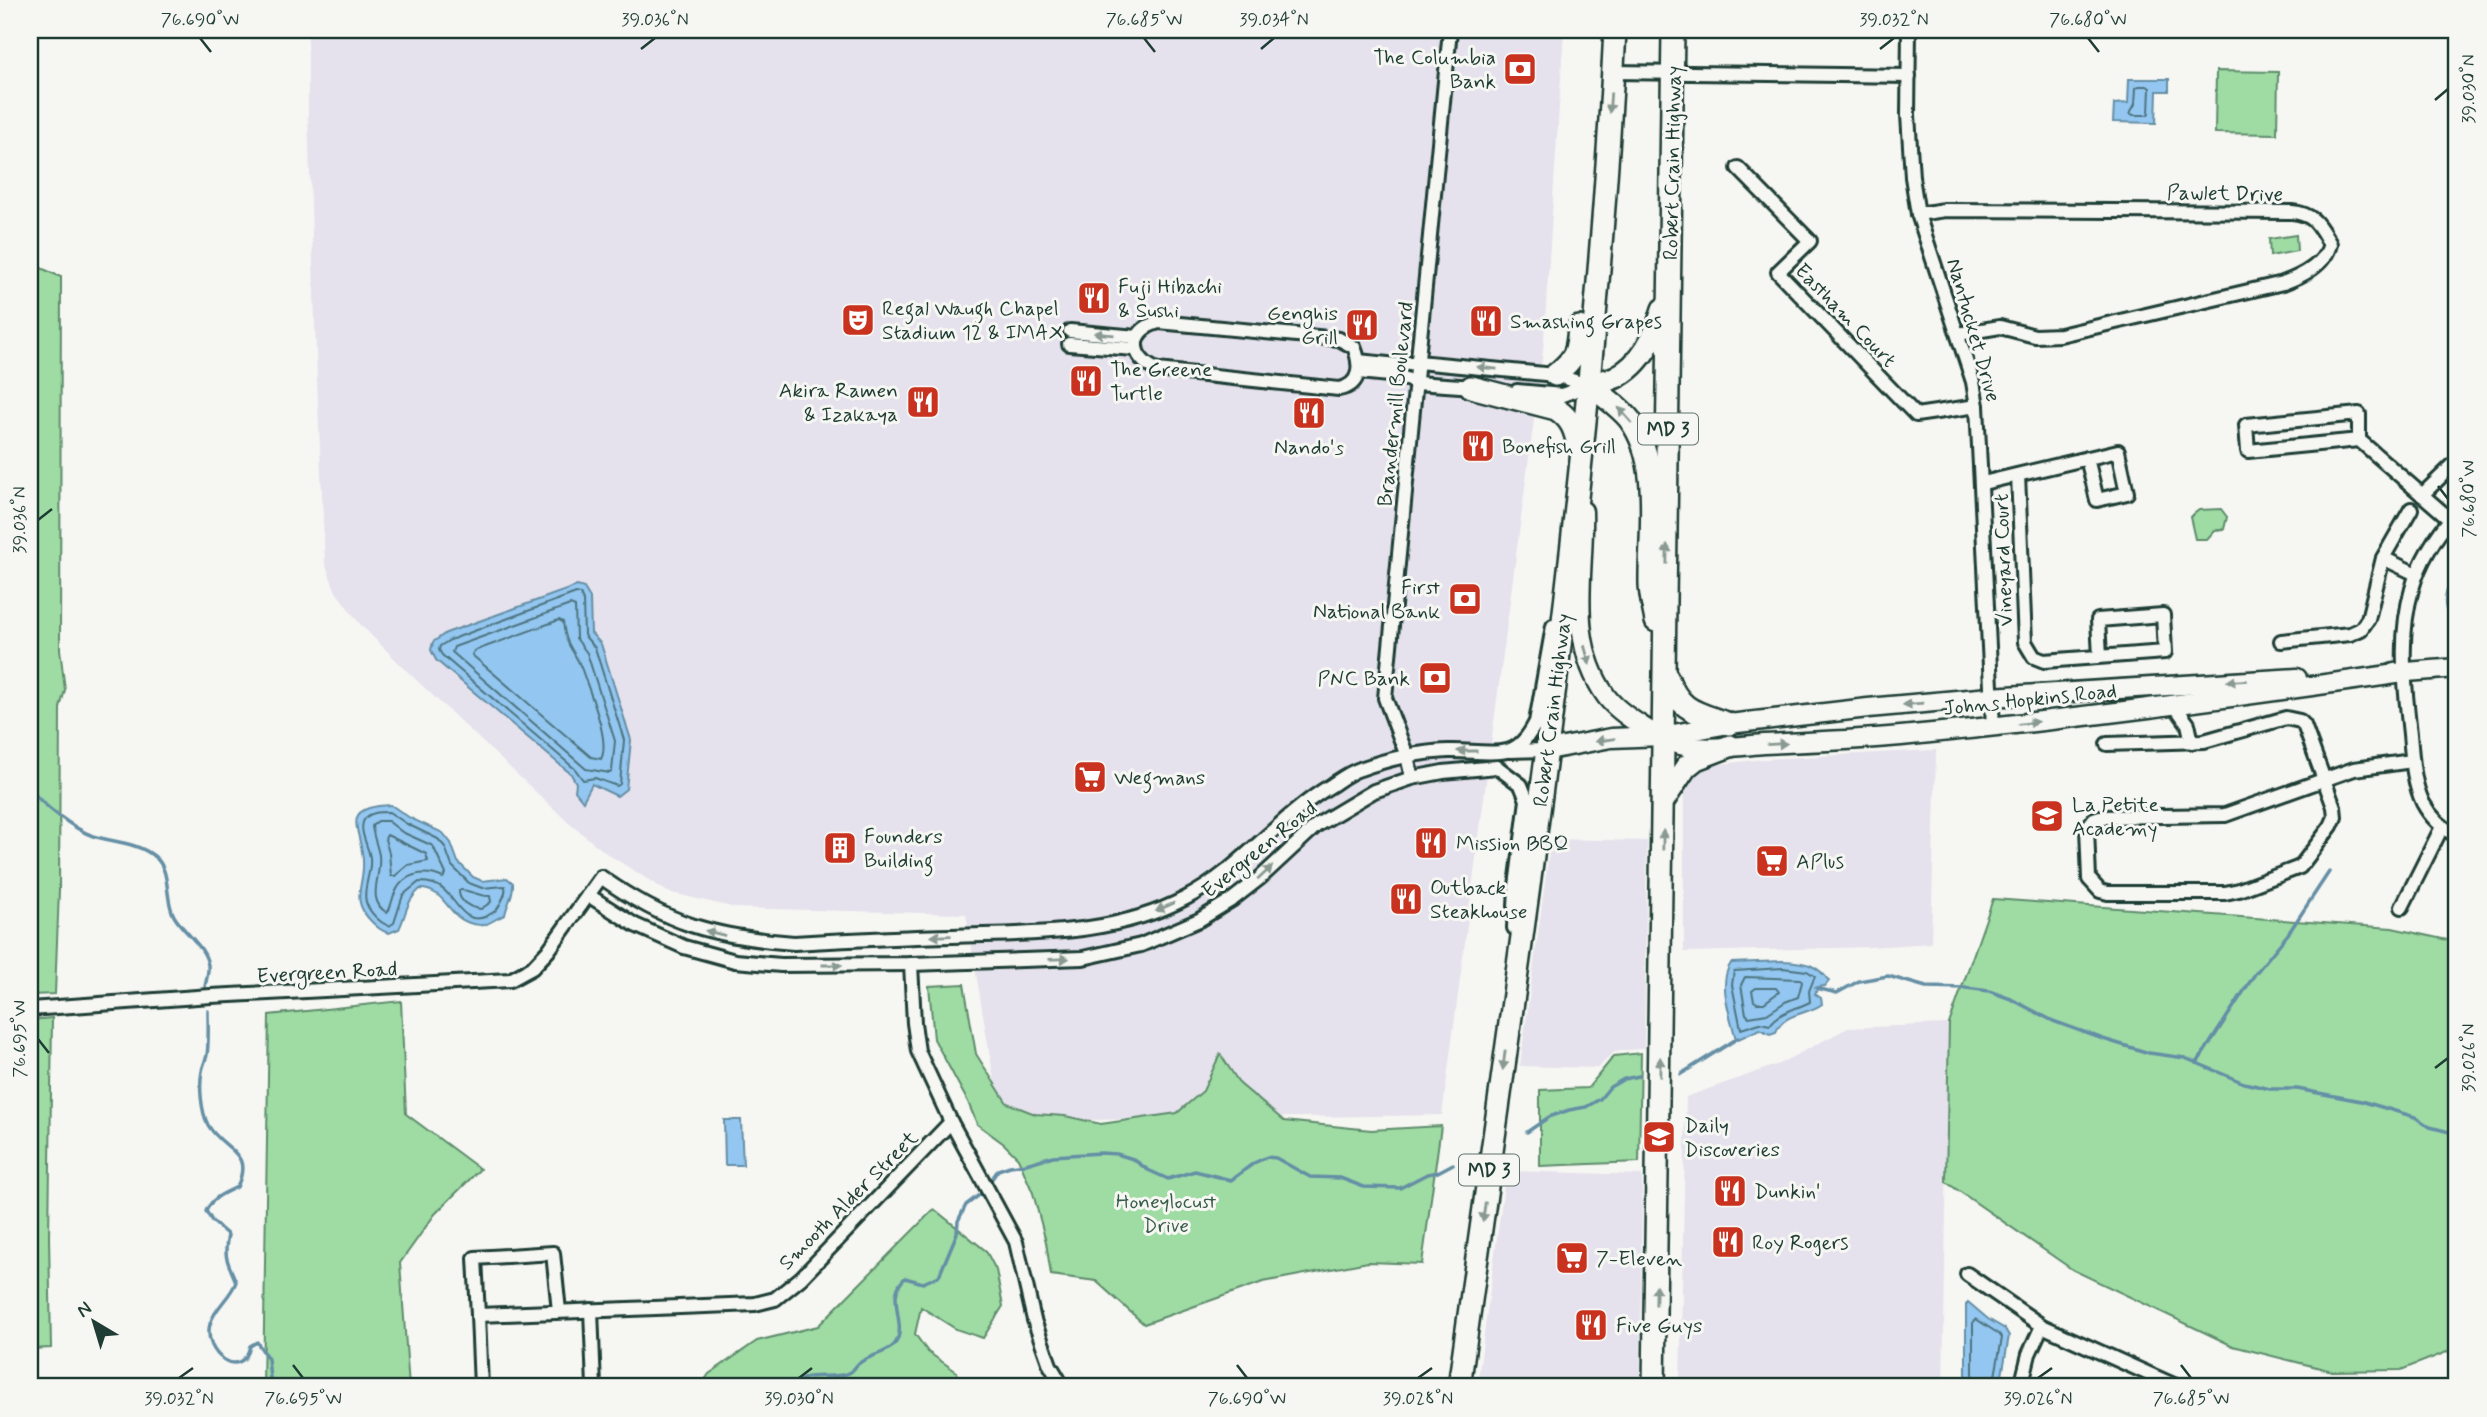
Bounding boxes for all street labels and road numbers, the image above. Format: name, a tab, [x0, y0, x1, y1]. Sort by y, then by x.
street label: Robert Crain Highway	[1657, 66, 1689, 261]
street label: Pawlet Drive	[2167, 179, 2283, 209]
street label: Nantucket Drive	[1939, 255, 2007, 405]
street label: Eastham Court	[1788, 257, 1902, 374]
street label: Brandermill Boulevard	[1371, 300, 1421, 508]
road number: MD 3	[1638, 414, 1698, 444]
street label: Vineyard Court	[1988, 493, 2020, 627]
street label: Robert Crain Highway	[1527, 612, 1579, 808]
street label: Johns Hopkins Road	[1942, 677, 2118, 723]
street label: Evergreen Road	[1196, 795, 1324, 906]
street label: Evergreen Road	[256, 955, 398, 992]
street label: Smooth Alder Street	[773, 1124, 925, 1277]
road number: MD 3	[1459, 1154, 1519, 1186]

